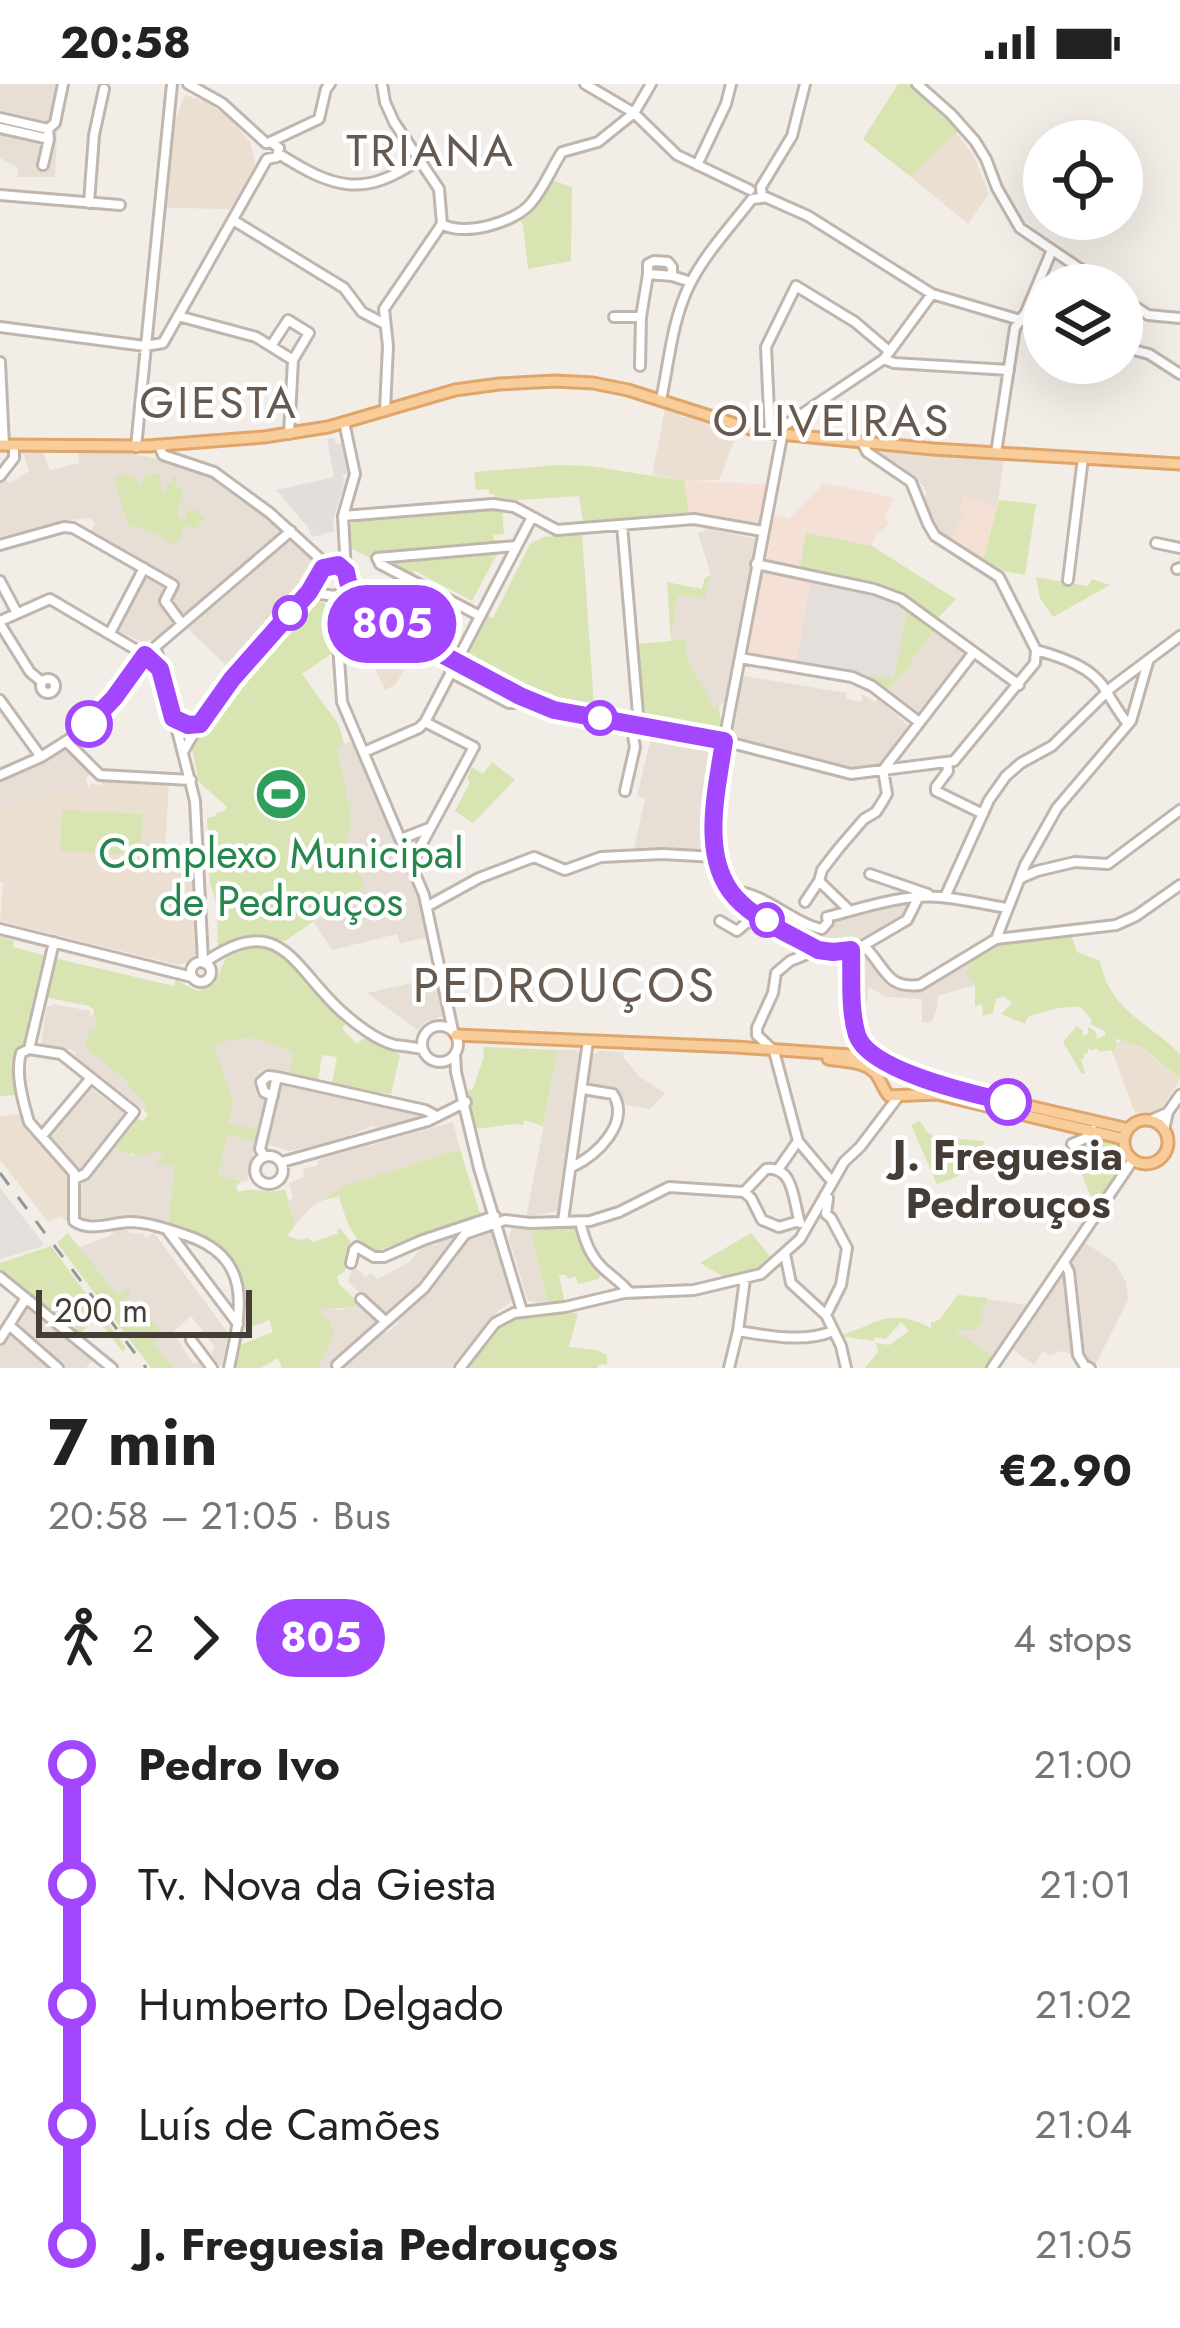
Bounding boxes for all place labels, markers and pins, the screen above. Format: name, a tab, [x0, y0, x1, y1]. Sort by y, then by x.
unlabelled marker	[274, 597, 306, 629]
unlabelled marker	[67, 702, 111, 746]
unlabelled marker	[584, 702, 616, 734]
sports icon: Complexo Municipal de Pedrouços	[253, 766, 309, 822]
place label: Complexo Municipal de Pedrouços	[98, 823, 464, 932]
unlabelled marker	[751, 904, 783, 936]
marker: J. Freguesia Pedrouços	[986, 1080, 1030, 1124]
place label: J. Freguesia Pedrouços	[886, 1125, 1123, 1234]

